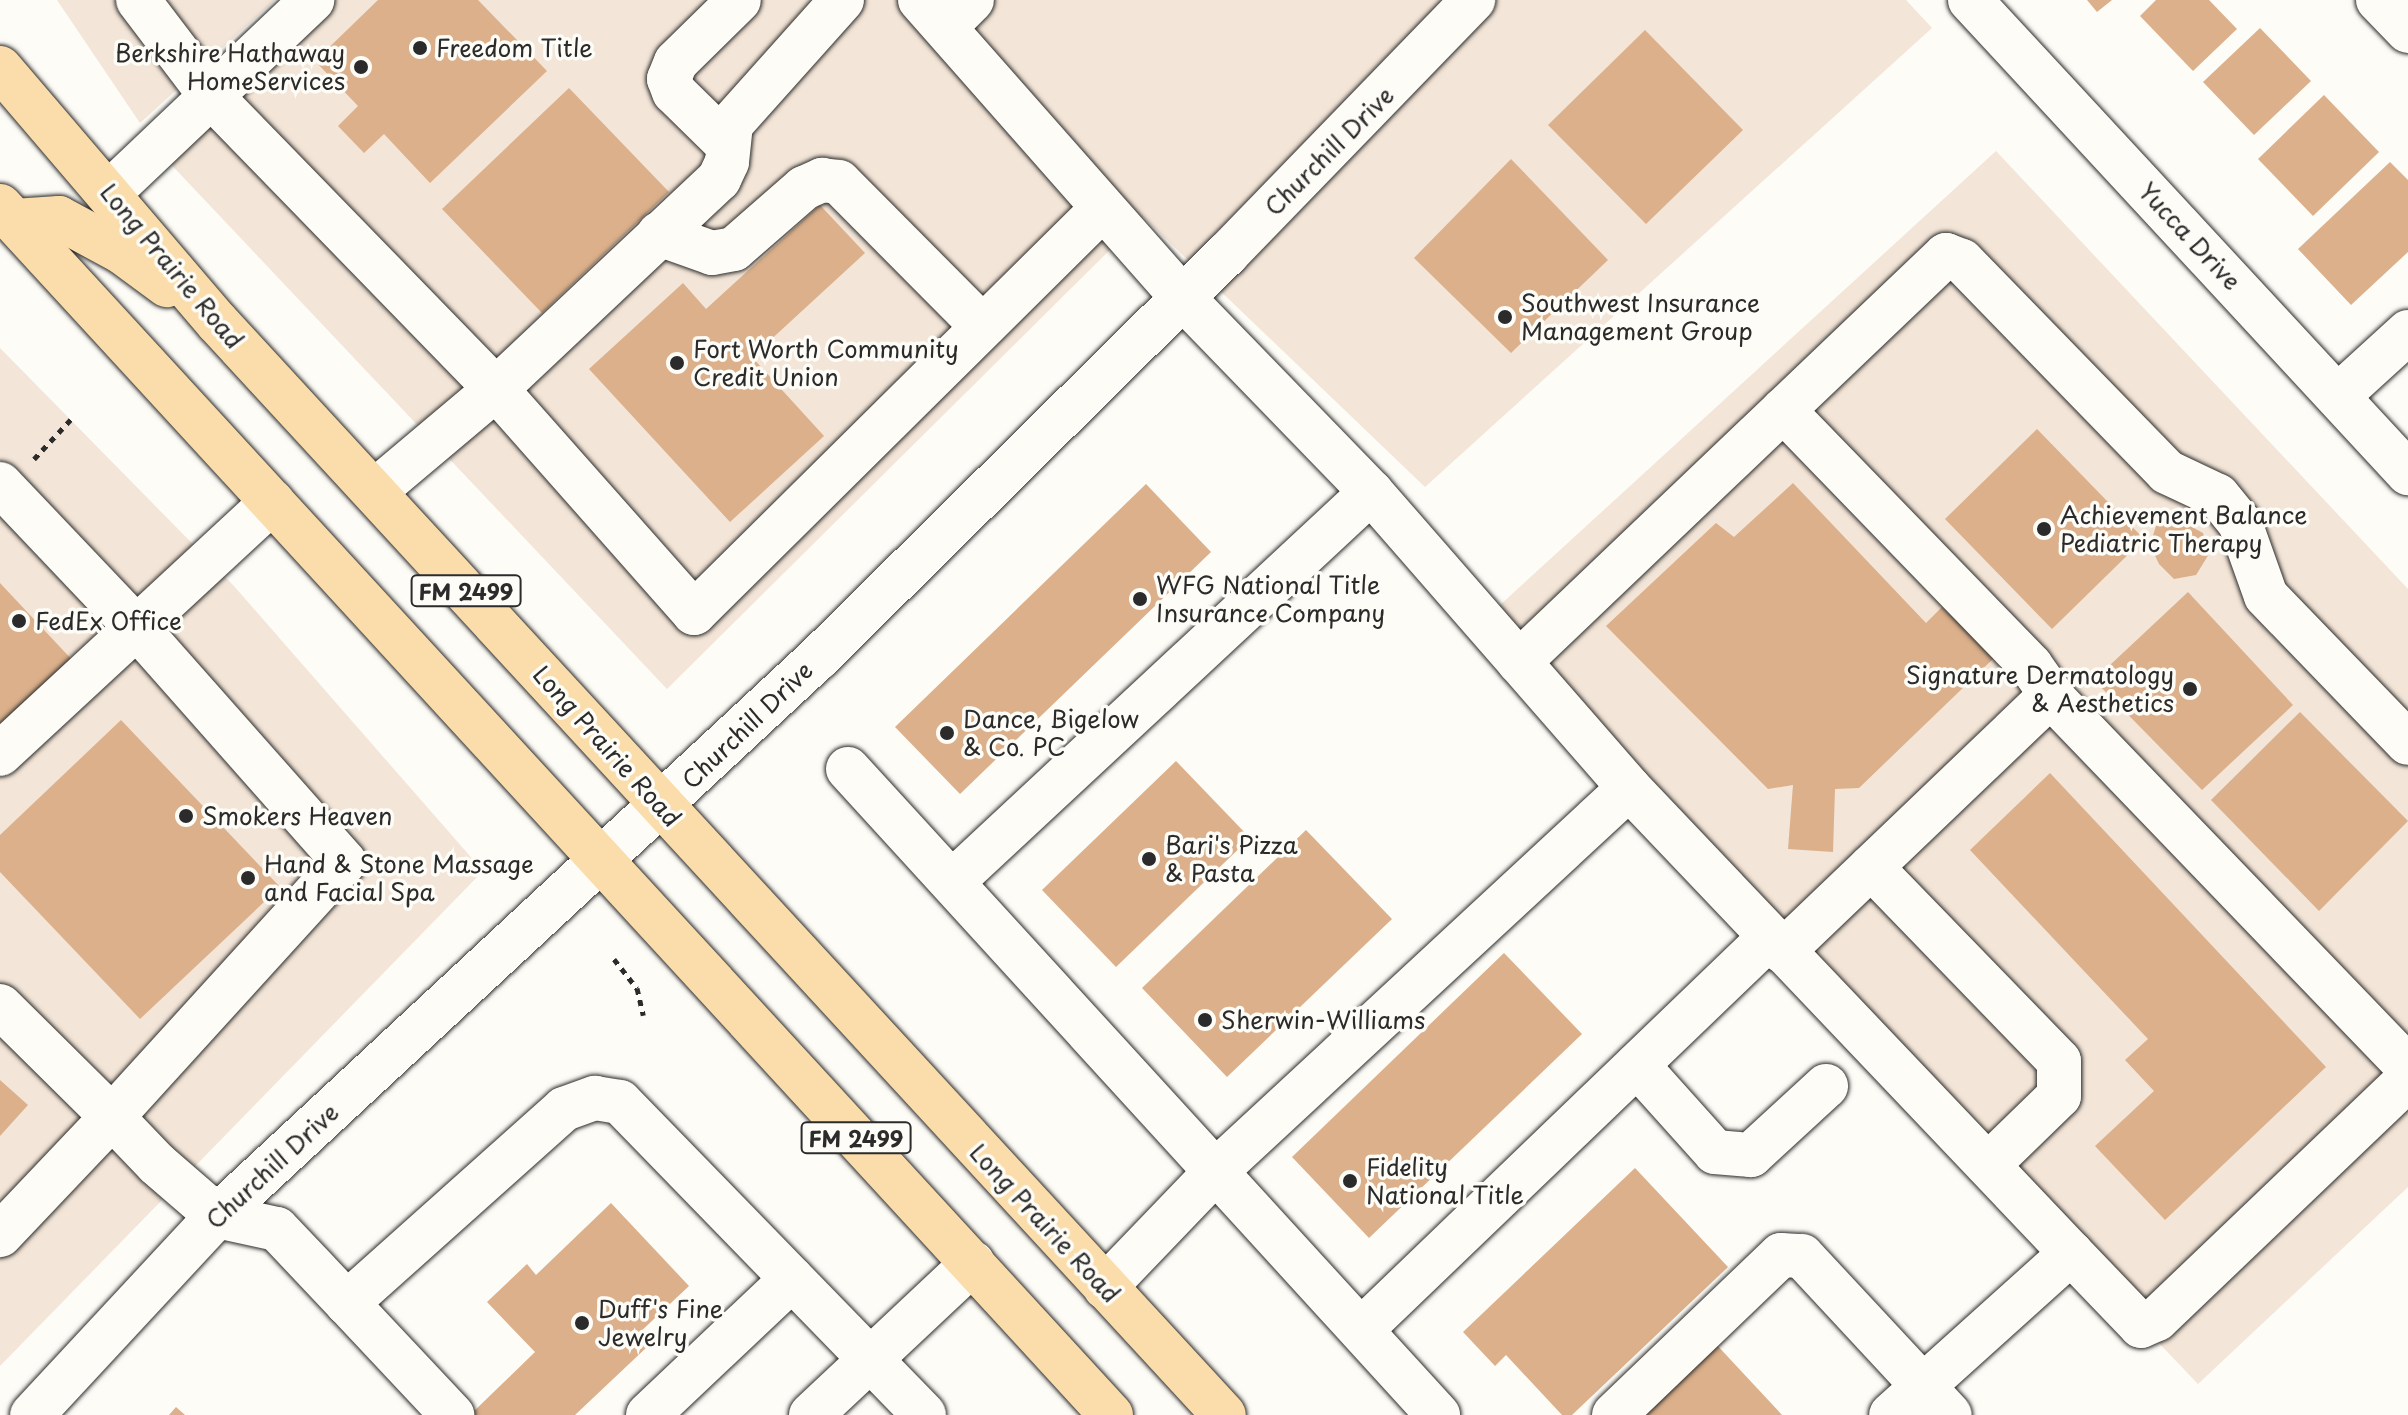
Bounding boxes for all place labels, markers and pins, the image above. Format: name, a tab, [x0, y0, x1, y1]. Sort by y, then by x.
place label: Freedom Title	[436, 34, 593, 62]
place label: Berkshire Hathaway HomeServices	[114, 39, 345, 95]
marker: Freedom Title	[411, 39, 429, 57]
marker: Berkshire Hathaway HomeServices	[352, 58, 370, 76]
place label: Southwest Insurance Management Group	[1521, 289, 1760, 345]
marker: Southwest Insurance Management Group	[1496, 308, 1514, 326]
place label: Fort Worth Community Credit Union	[693, 335, 961, 391]
marker: Fort Worth Community Credit Union	[668, 354, 686, 372]
place label: Achievement Balance Pediatric Therapy	[2060, 501, 2307, 557]
marker: Achievement Balance Pediatric Therapy	[2035, 520, 2053, 538]
place label: WFG National Title Insurance Company	[1156, 571, 1387, 627]
marker: WFG National Title Insurance Company	[1131, 590, 1149, 608]
place label: FedEx Office	[35, 607, 181, 635]
marker: FedEx Office	[10, 612, 28, 630]
place label: Signature Dermatology & Aesthetics	[1906, 661, 2174, 717]
marker: Signature Dermatology & Aesthetics	[2181, 680, 2199, 698]
place label: Dance, Bigelow & Co. PC	[963, 705, 1138, 761]
marker: Dance, Bigelow & Co. PC	[938, 724, 956, 742]
place label: Smokers Heaven	[202, 802, 394, 830]
marker: Smokers Heaven	[177, 807, 195, 825]
place label: Bari's Pizza & Pasta	[1165, 831, 1297, 887]
place label: Hand & Stone Massage and Facial Spa	[264, 850, 535, 906]
marker: Bari's Pizza & Pasta	[1140, 850, 1158, 868]
marker: Hand & Stone Massage and Facial Spa	[239, 869, 257, 887]
place label: Sherwin-Williams	[1221, 1006, 1425, 1034]
marker: Sherwin-Williams	[1196, 1011, 1214, 1029]
place label: Fidelity National Title	[1366, 1153, 1524, 1209]
marker: Fidelity National Title	[1341, 1172, 1359, 1190]
place label: Duff's Fine Jewelry	[598, 1295, 725, 1351]
marker: Duff's Fine Jewelry	[573, 1314, 591, 1332]

